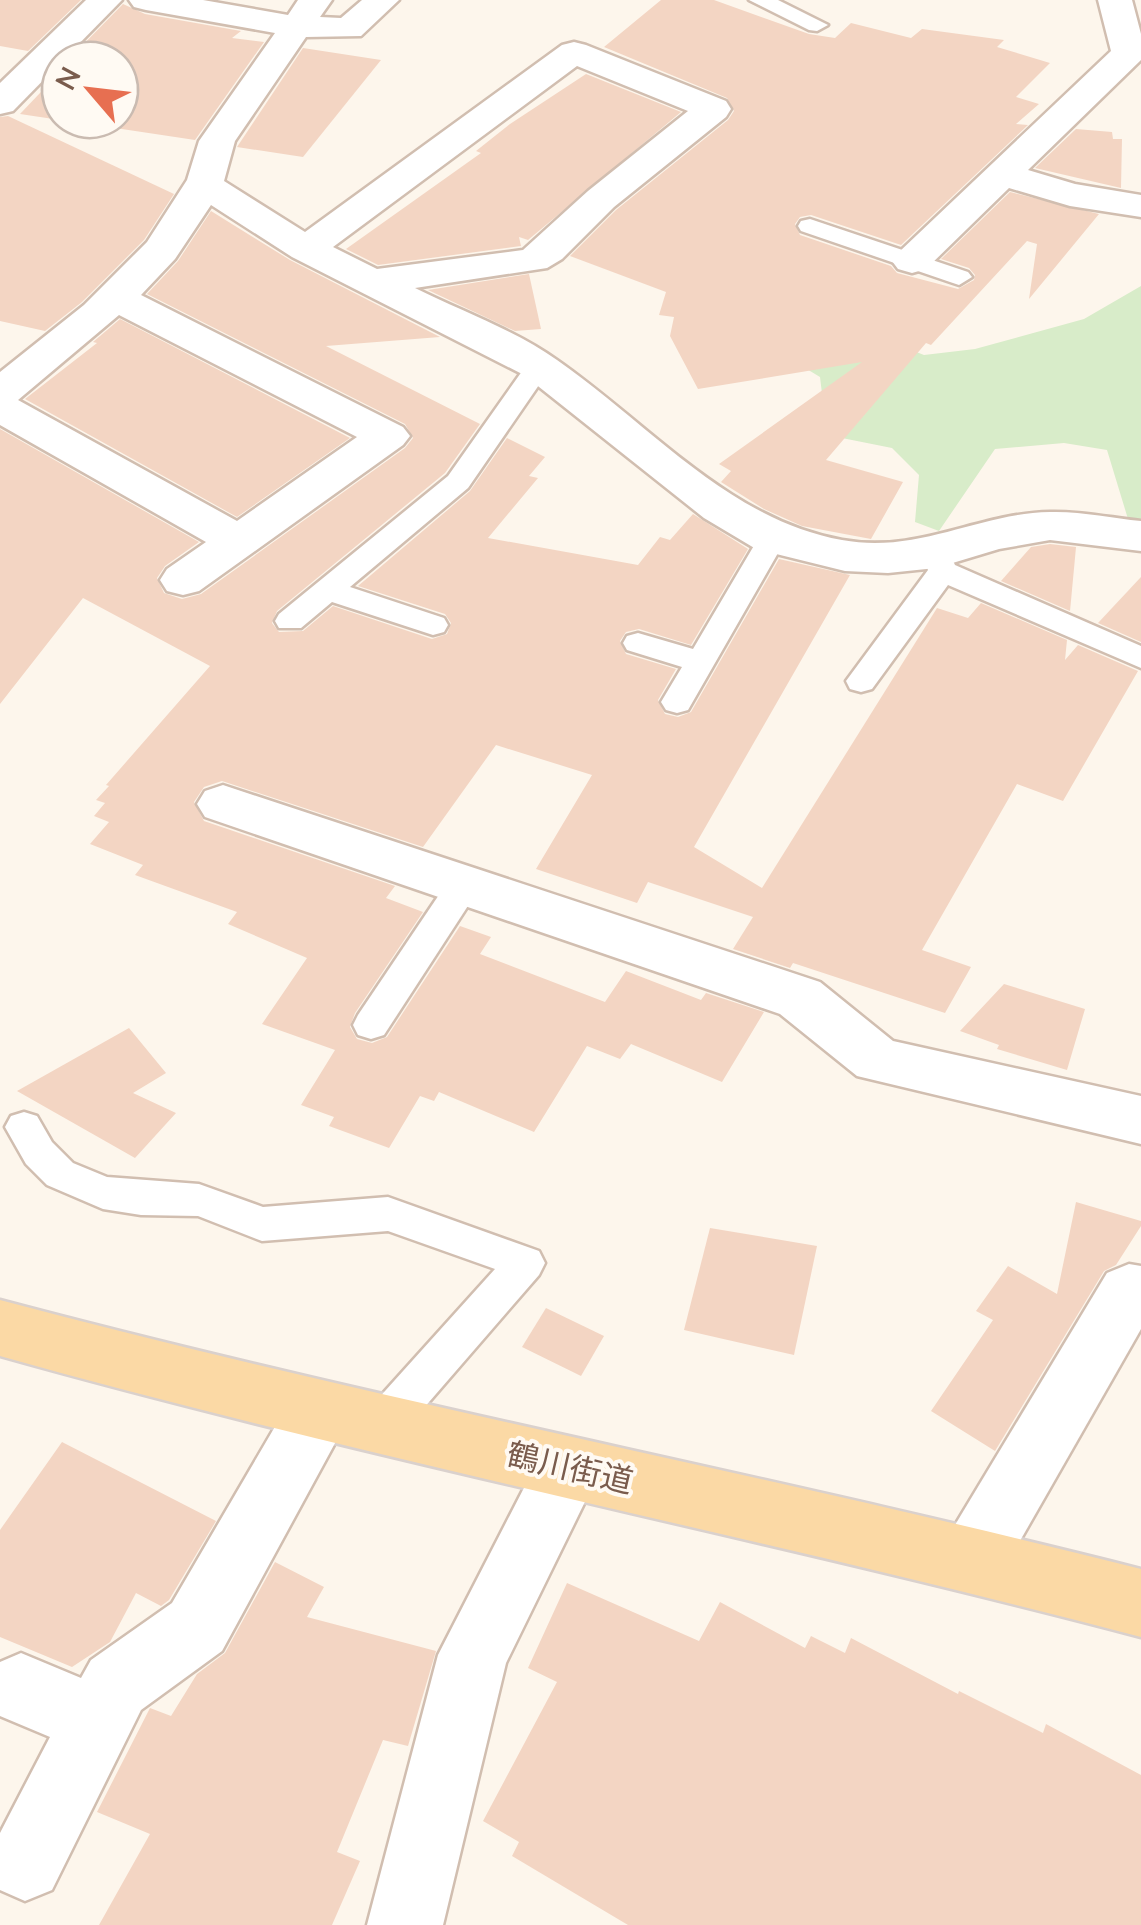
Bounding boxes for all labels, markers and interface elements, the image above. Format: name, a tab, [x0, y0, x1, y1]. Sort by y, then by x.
north arrow	[40, 40, 140, 140]
text: N	[47, 61, 91, 97]
street label: 鶴川街道	[503, 1433, 637, 1504]

